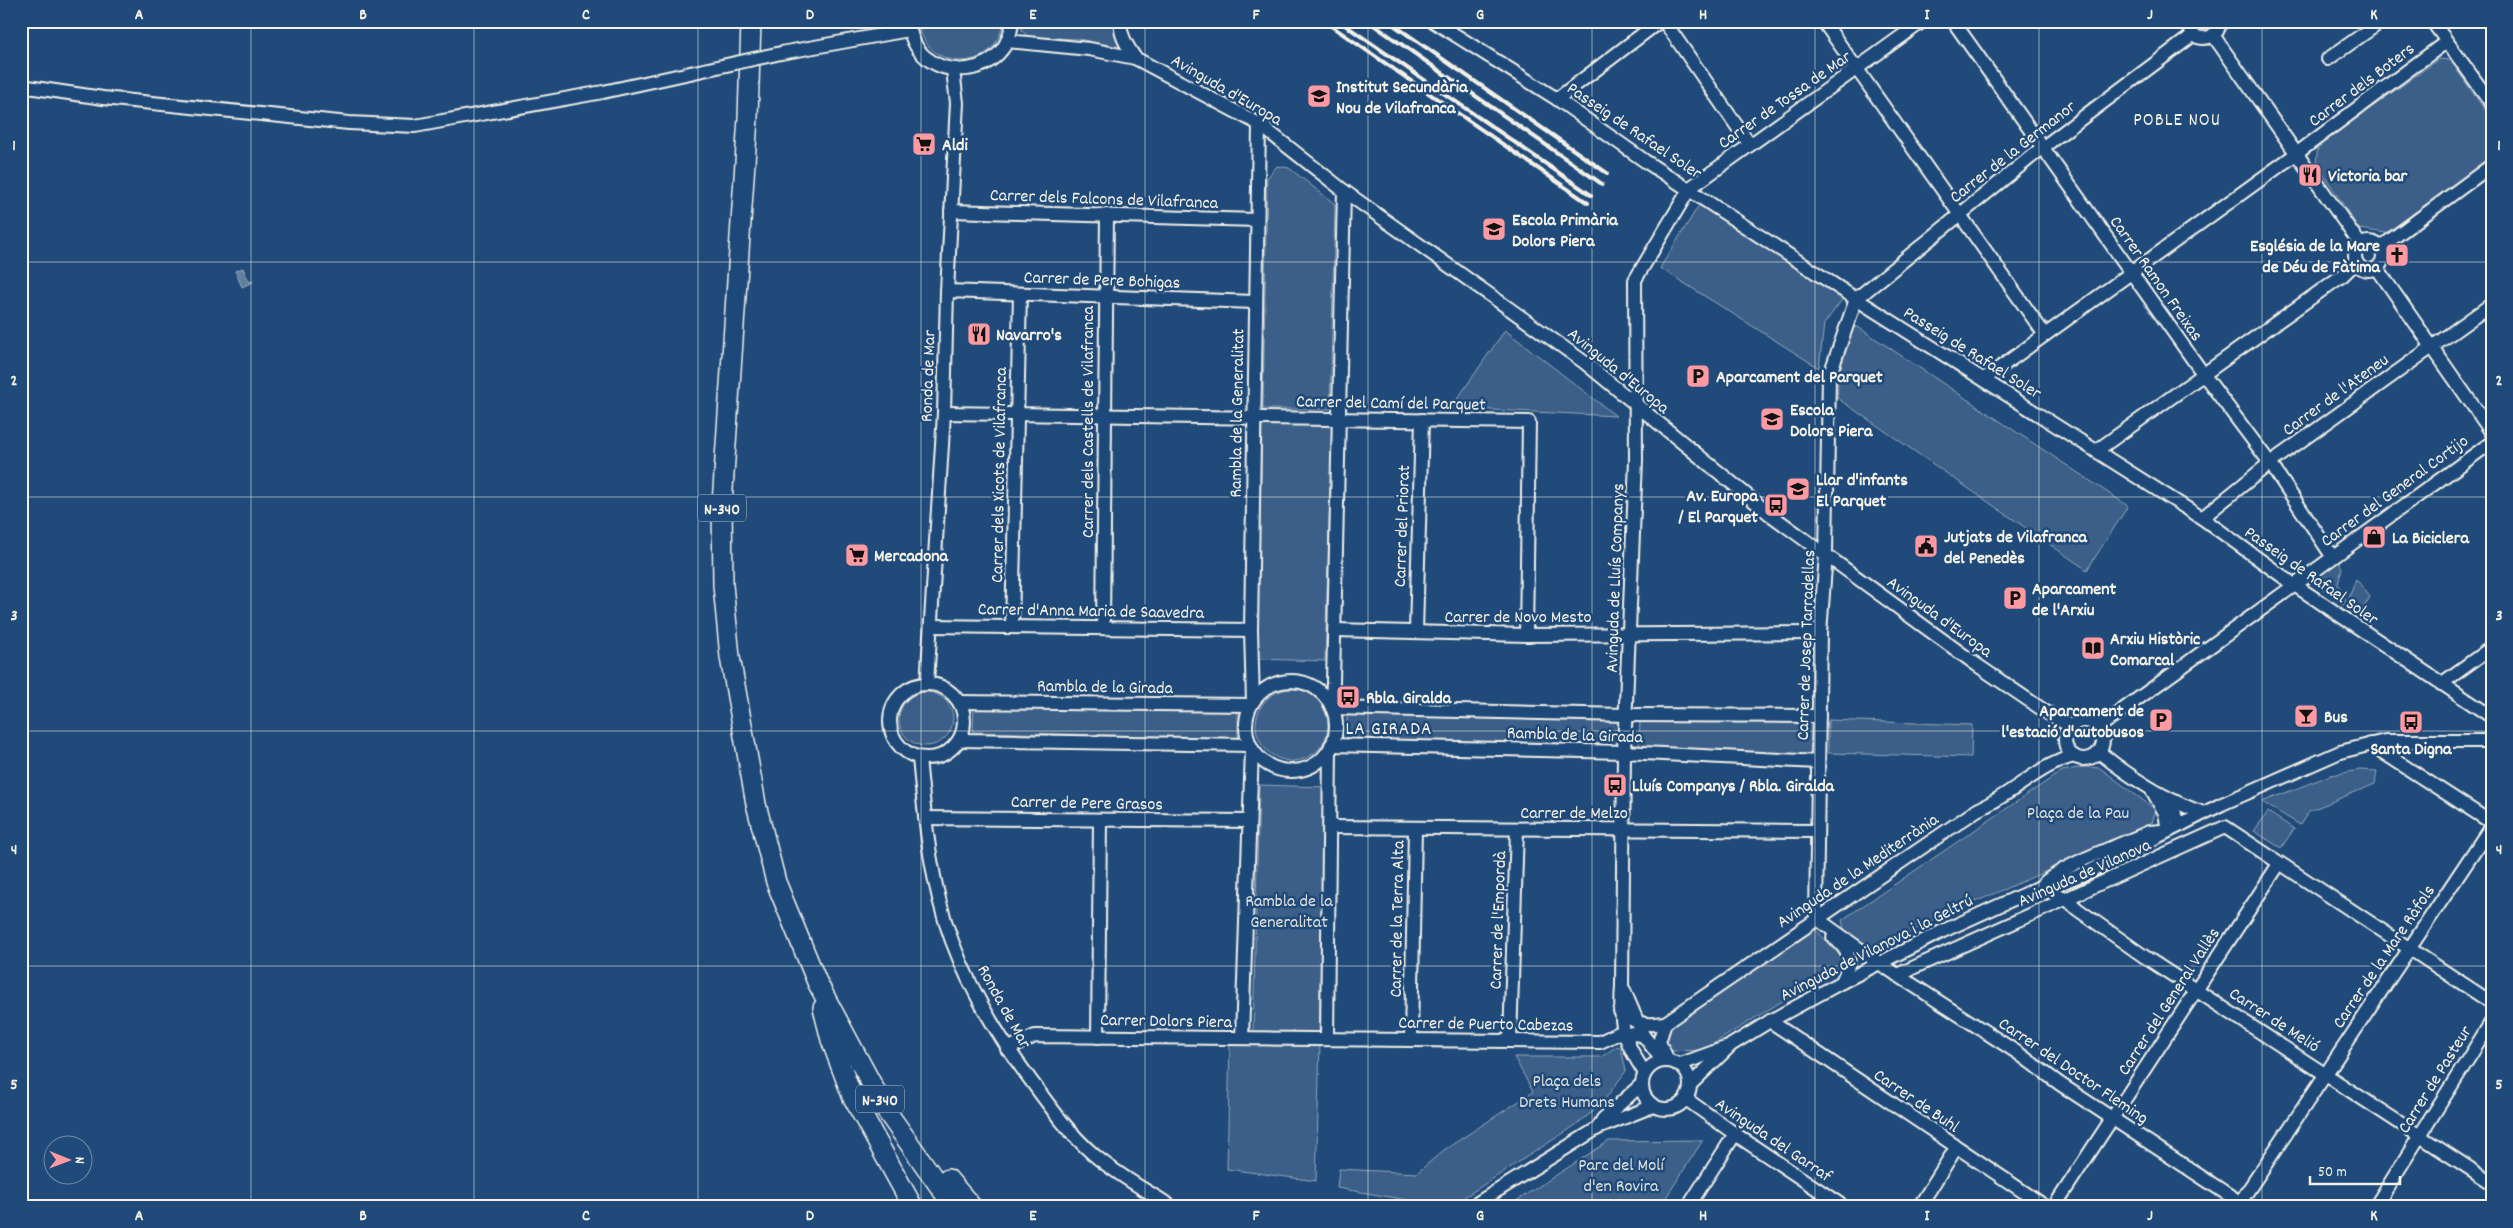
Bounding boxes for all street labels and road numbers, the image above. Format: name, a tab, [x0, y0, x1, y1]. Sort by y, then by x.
street label: Carrer dels Boters	[2304, 38, 2421, 134]
street label: Carrer de Tossa de Mar	[1714, 45, 1857, 156]
street label: Avinguda d'Europa	[1165, 49, 1287, 134]
street label: Passeig de Rafael Soler	[1561, 77, 1707, 187]
street label: Carrer de la Germanor	[1945, 95, 2082, 210]
street label: Carrer dels Falcons de Vilafranca	[989, 184, 1219, 217]
street label: Carrer Ramon Freixas	[2102, 212, 2208, 347]
street label: Carrer de Pere Bohigas	[1023, 266, 1181, 297]
street label: Passeig de Rafael Soler	[1898, 301, 2046, 407]
street label: Carrer dels Castells de Vilafranca	[1077, 305, 1102, 538]
street label: Avinguda d'Europa	[1561, 323, 1674, 421]
street label: Rambla de la Generalitat	[1225, 328, 1252, 498]
street label: Ronda de Mar	[915, 329, 944, 423]
street label: Carrer de l'Ateneu	[2278, 349, 2395, 443]
street label: Carrer dels Xicots de Vilafranca	[986, 366, 1015, 583]
street label: Carrer del Camí del Parquet	[1296, 390, 1486, 419]
street label: Carrer del General Cortijo	[2316, 430, 2474, 554]
street label: Carrer del Priorat	[1389, 464, 1418, 588]
street label: Avinguda de Lluís Companys	[1601, 483, 1632, 673]
road number: N-340	[698, 494, 746, 522]
street label: Passeig de Rafael Soler	[2238, 521, 2383, 633]
street label: Carrer de Josep Tarradellas	[1792, 549, 1823, 741]
street label: Avinguda d'Europa	[1881, 571, 1997, 665]
street label: Carrer d'Anna Maria de Saavedra	[978, 598, 1205, 627]
street label: Carrer de Novo Mesto	[1444, 606, 1592, 631]
street label: Rambla de la Girada	[1037, 675, 1174, 702]
street label: Rambla de la Girada	[1507, 722, 1644, 751]
street label: Carrer de Pere Grasos	[1011, 791, 1163, 818]
street label: Carrer de Melzo	[1520, 802, 1628, 827]
street label: Avinguda de la Mediterrània	[1773, 808, 1945, 936]
street label: Avinguda de Vilanova	[2015, 834, 2156, 915]
street label: Carrer de la Terra Alta	[1385, 840, 1412, 998]
street label: Carrer de l'Empordà	[1485, 850, 1514, 990]
street label: Carrer de la Mare Ràfols	[2328, 881, 2443, 1034]
street label: Avinguda de Vilanova i la Geltrú	[1776, 890, 1978, 1009]
street label: Carrer del General Vallès	[2113, 923, 2227, 1081]
street label: Ronda de Mar	[970, 961, 1036, 1054]
street label: Carrer de Melió	[2223, 982, 2324, 1060]
street label: Carrer Dolors Piera	[1100, 1009, 1233, 1036]
street label: Carrer de Puerto Cabezas	[1398, 1011, 1574, 1040]
street label: Carrer del Doctor Fleming	[1993, 1012, 2153, 1132]
street label: Carrer de Pasteur	[2393, 1021, 2480, 1139]
street label: Carrer de Buhl	[1868, 1064, 1964, 1140]
road number: N-340	[856, 1086, 904, 1112]
street label: Avinguda del Garraf	[1709, 1093, 1837, 1190]

